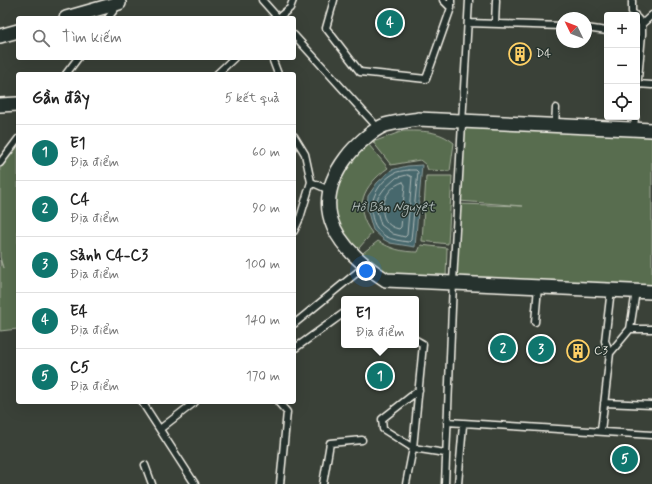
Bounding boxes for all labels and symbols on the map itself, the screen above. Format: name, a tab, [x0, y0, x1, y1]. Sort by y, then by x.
pin: 4	[377, 8, 403, 38]
north arrow	[556, 12, 592, 48]
building icon: D4	[507, 41, 533, 67]
place label: D4	[536, 46, 551, 62]
water label: Hồ Bán Nguyệt	[351, 199, 436, 217]
your location	[356, 261, 376, 281]
pin: 2	[490, 333, 516, 363]
pin: 3	[528, 334, 554, 364]
building icon: C3	[565, 338, 591, 364]
place label: C3	[594, 343, 609, 359]
pin: 1	[367, 361, 393, 391]
pin: 5	[612, 444, 638, 474]

